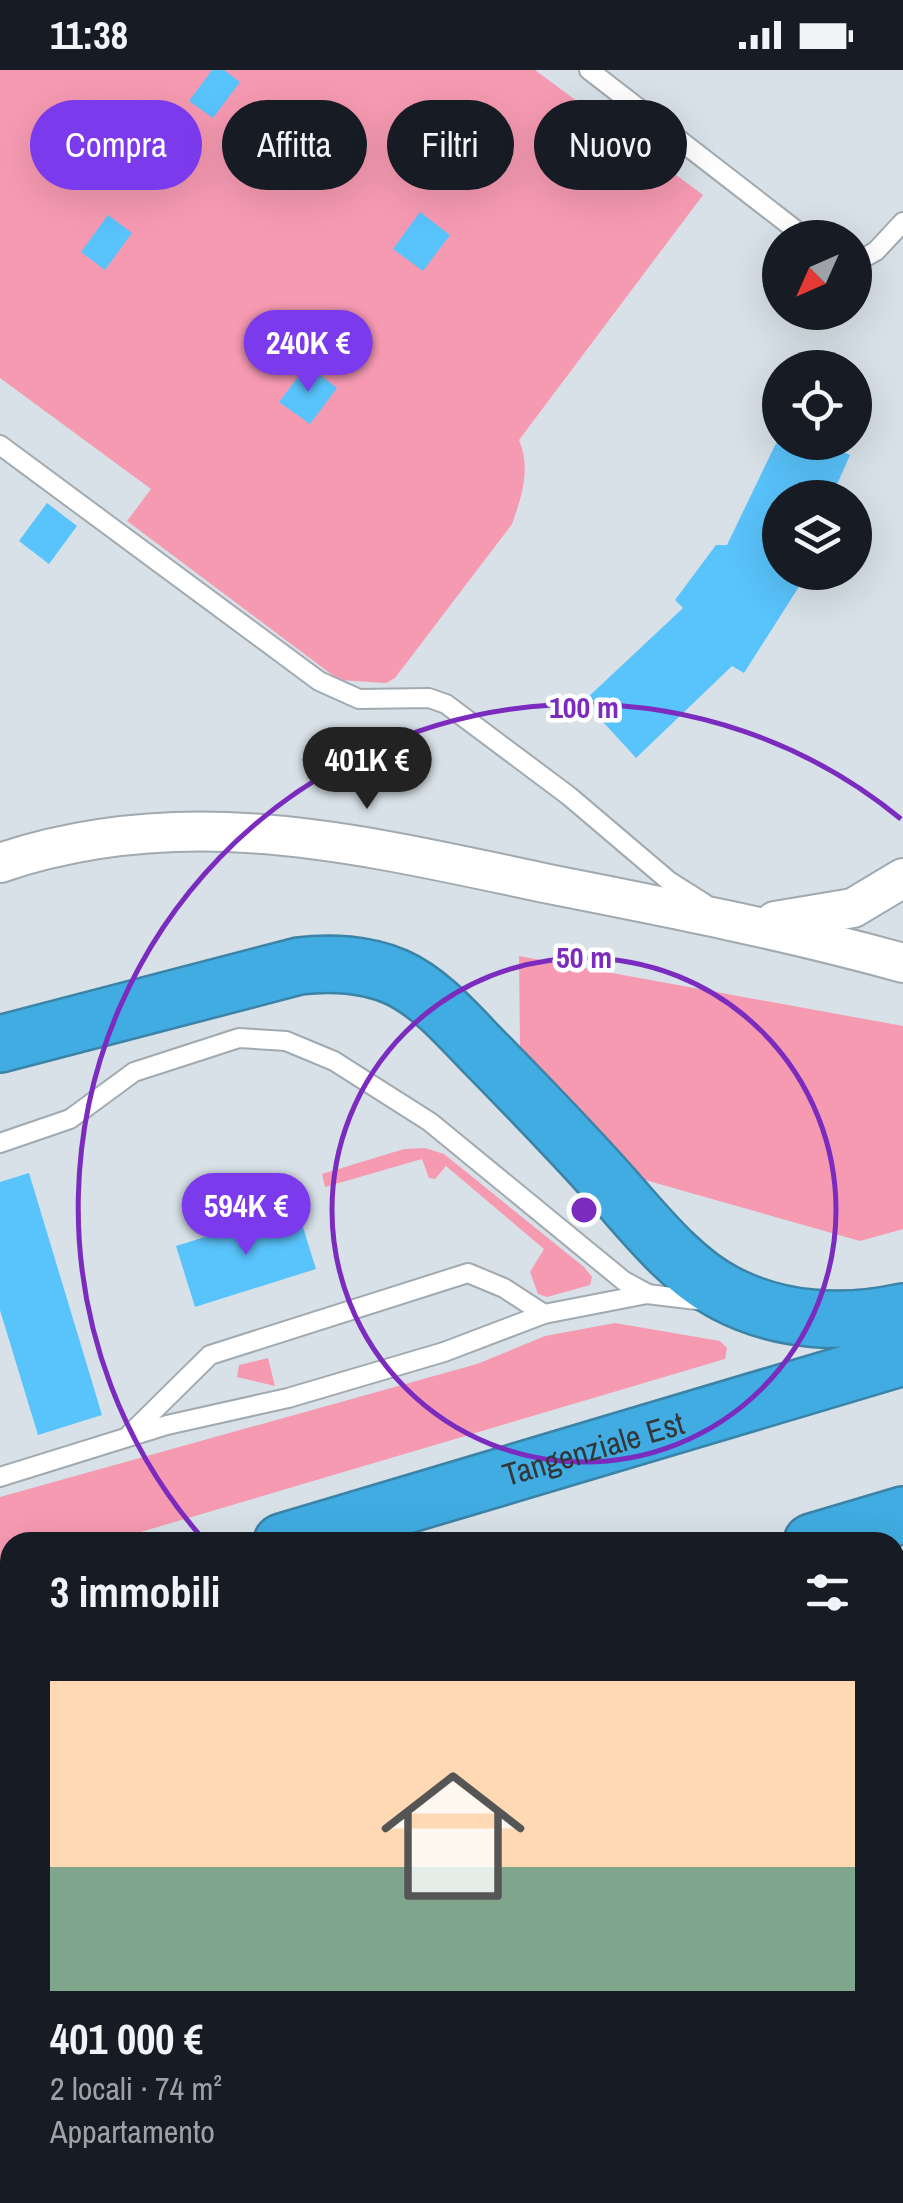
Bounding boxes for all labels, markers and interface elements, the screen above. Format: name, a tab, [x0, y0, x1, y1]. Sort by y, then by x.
text: 11:38	[50, 10, 128, 61]
chip: Compra	[30, 100, 202, 190]
chip: Affitta	[222, 100, 367, 190]
chip: Filtri	[387, 100, 514, 190]
chip: Nuovo	[534, 100, 687, 190]
north arrow	[762, 220, 872, 330]
map controls	[762, 220, 872, 590]
pin: 240K €	[227, 310, 389, 395]
text: 240K €	[266, 321, 350, 364]
button: locate	[762, 350, 872, 460]
button: layers	[762, 480, 872, 590]
text: 100 m	[549, 687, 619, 727]
pin: 401K €	[286, 727, 448, 812]
text: 401K €	[325, 738, 409, 781]
text: 50 m	[556, 937, 612, 977]
pin: 594K €	[165, 1173, 327, 1258]
text: 594K €	[204, 1184, 288, 1227]
centre of rings	[566, 1192, 602, 1228]
street label: Tangenziale Est	[497, 1401, 689, 1496]
text: 3 immobili	[50, 1564, 220, 1620]
icon: filters	[800, 1565, 855, 1620]
icon: home	[363, 1746, 543, 1926]
text: 401 000 €	[50, 2011, 203, 2067]
text: 2 locali · 74 m²	[50, 2067, 222, 2110]
text: Appartamento	[50, 2110, 215, 2153]

